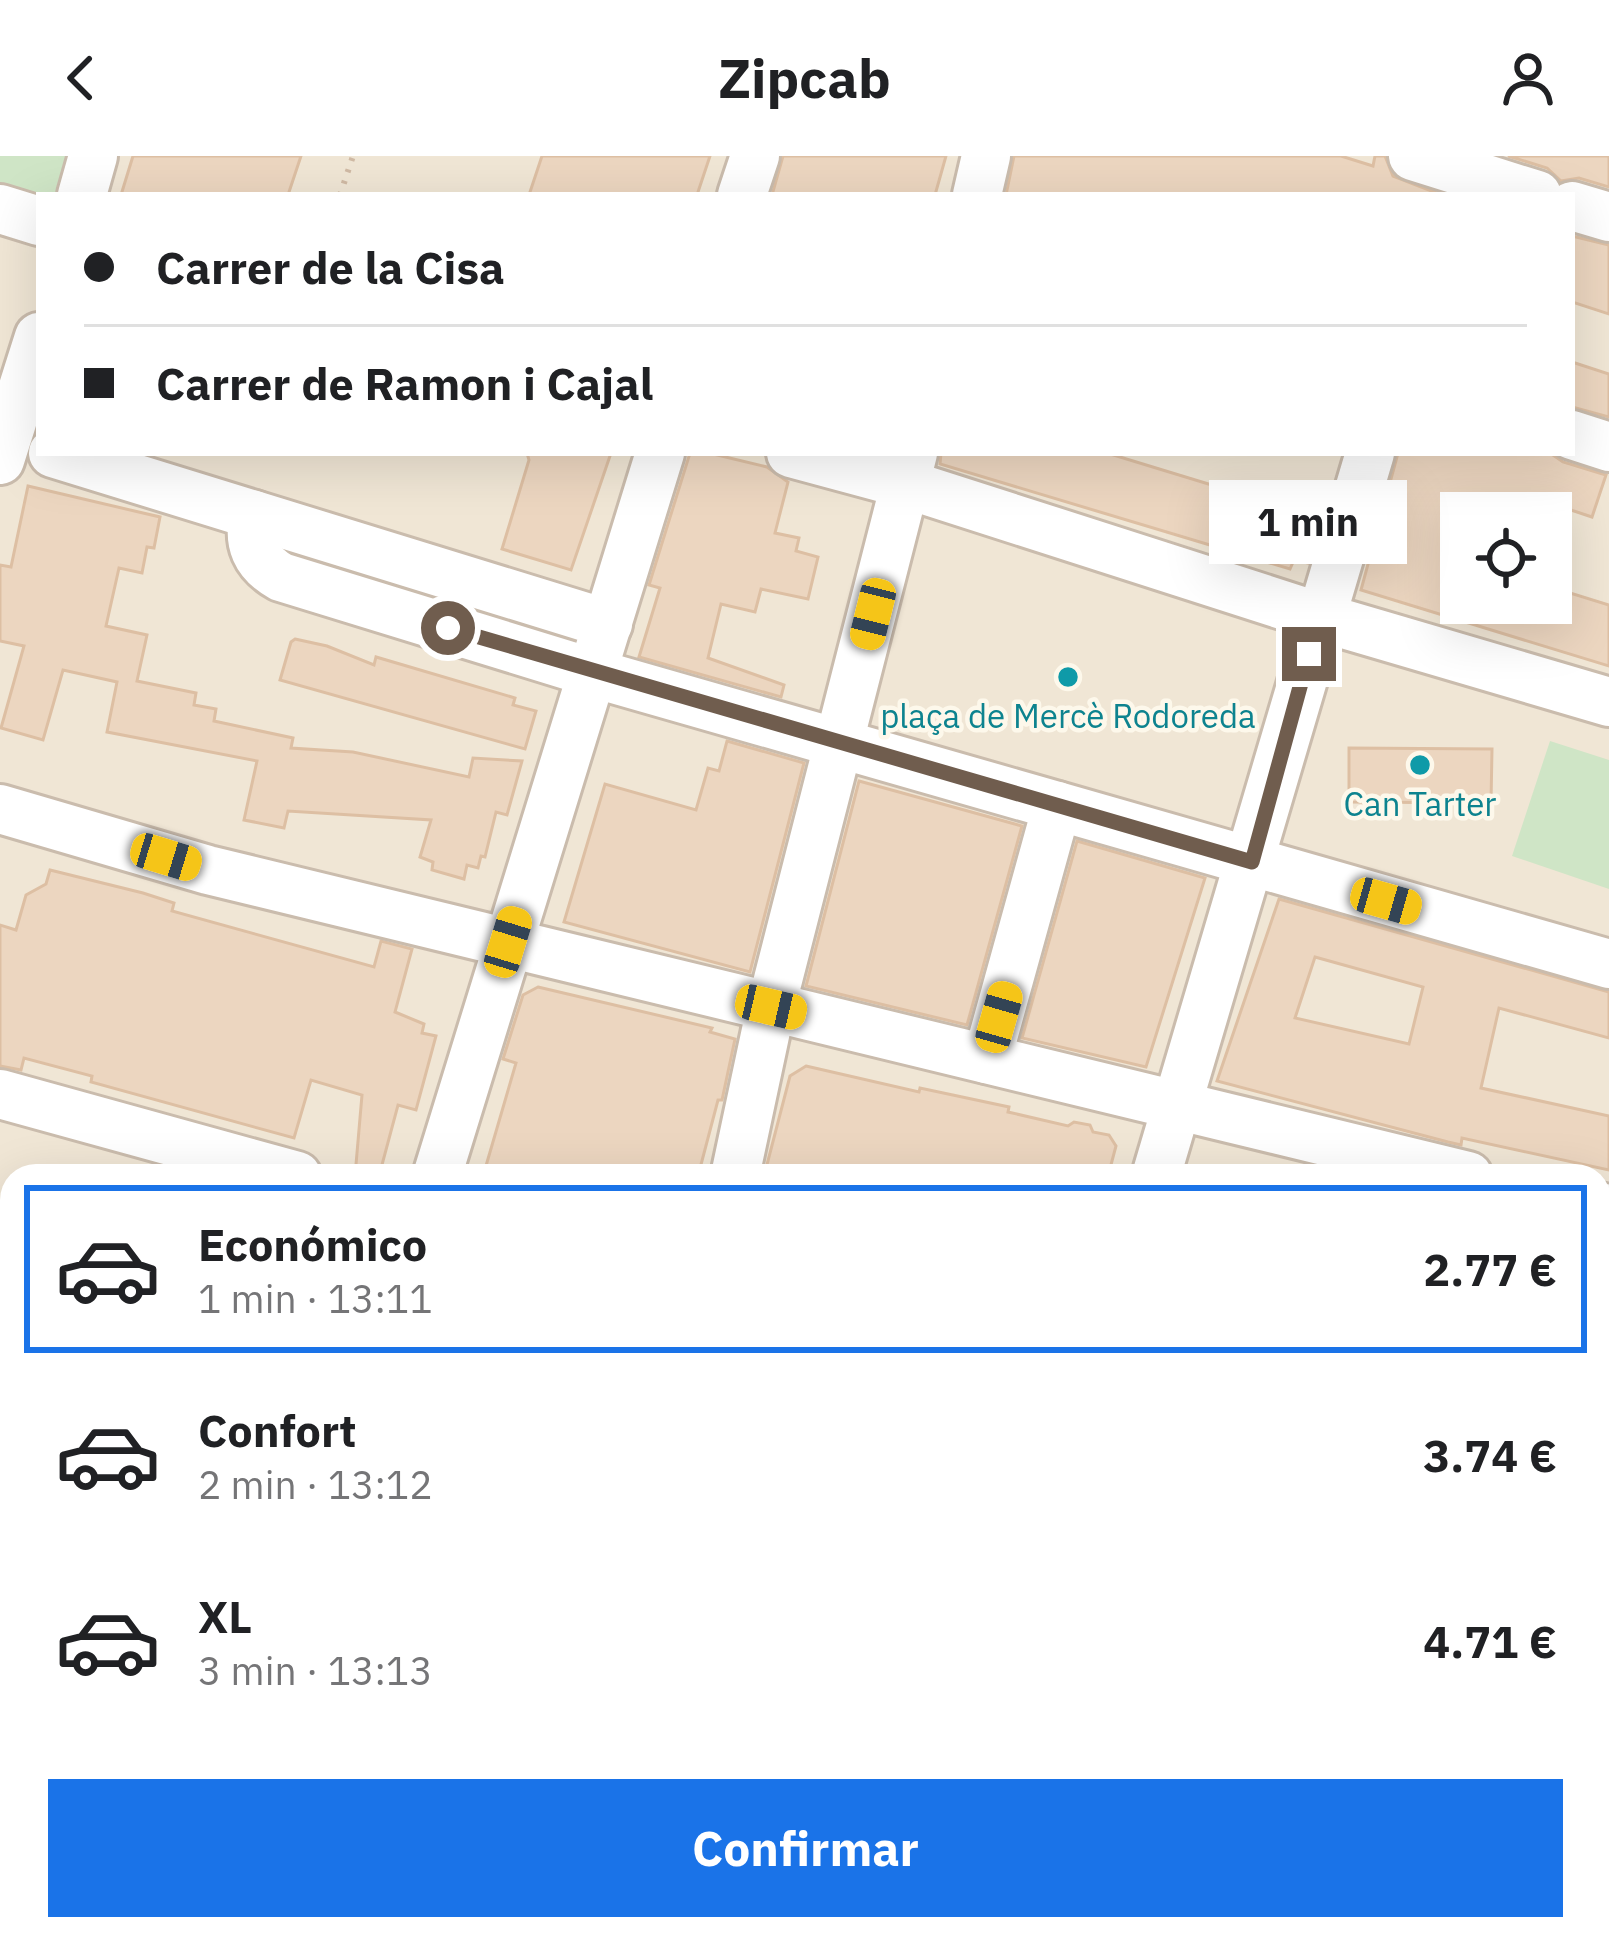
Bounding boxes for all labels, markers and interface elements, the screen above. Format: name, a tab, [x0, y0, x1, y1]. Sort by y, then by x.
text: Zipcab	[718, 43, 891, 113]
icon: back	[48, 45, 114, 111]
icon: person	[1495, 45, 1561, 111]
text: Carrer de la Cisa	[156, 238, 505, 296]
text: Carrer de Ramon i Cajal	[156, 354, 653, 412]
callout: 1 min	[1210, 480, 1408, 564]
map controls	[1440, 492, 1572, 624]
button: locate	[1440, 492, 1572, 624]
text: 1 min	[1257, 496, 1359, 547]
car	[847, 575, 899, 653]
route start	[421, 601, 475, 655]
route end	[1282, 627, 1336, 681]
marker: plaça de Mercè Rodoreda	[1055, 664, 1081, 690]
place label: plaça de Mercè Rodoreda	[880, 694, 1256, 737]
marker: Can Tarter	[1407, 752, 1433, 778]
place label: Can Tarter	[1344, 782, 1496, 825]
car	[126, 829, 206, 885]
car	[1346, 874, 1426, 928]
car	[480, 902, 536, 982]
car	[972, 977, 1026, 1057]
car	[732, 981, 810, 1033]
icon: car	[54, 1215, 162, 1323]
text: Económico	[198, 1215, 427, 1273]
text: 2.77 €	[1423, 1240, 1557, 1298]
text: 1 min · 13:11	[198, 1273, 433, 1324]
icon: car	[54, 1401, 162, 1509]
text: Confort	[198, 1401, 357, 1459]
text: 3.74 €	[1423, 1426, 1557, 1484]
text: 2 min · 13:12	[198, 1459, 433, 1510]
icon: car	[54, 1587, 162, 1695]
text: XL	[198, 1587, 252, 1645]
text: 4.71 €	[1423, 1612, 1557, 1670]
text: 3 min · 13:13	[198, 1645, 433, 1696]
button: Confirmar	[48, 1779, 1563, 1917]

